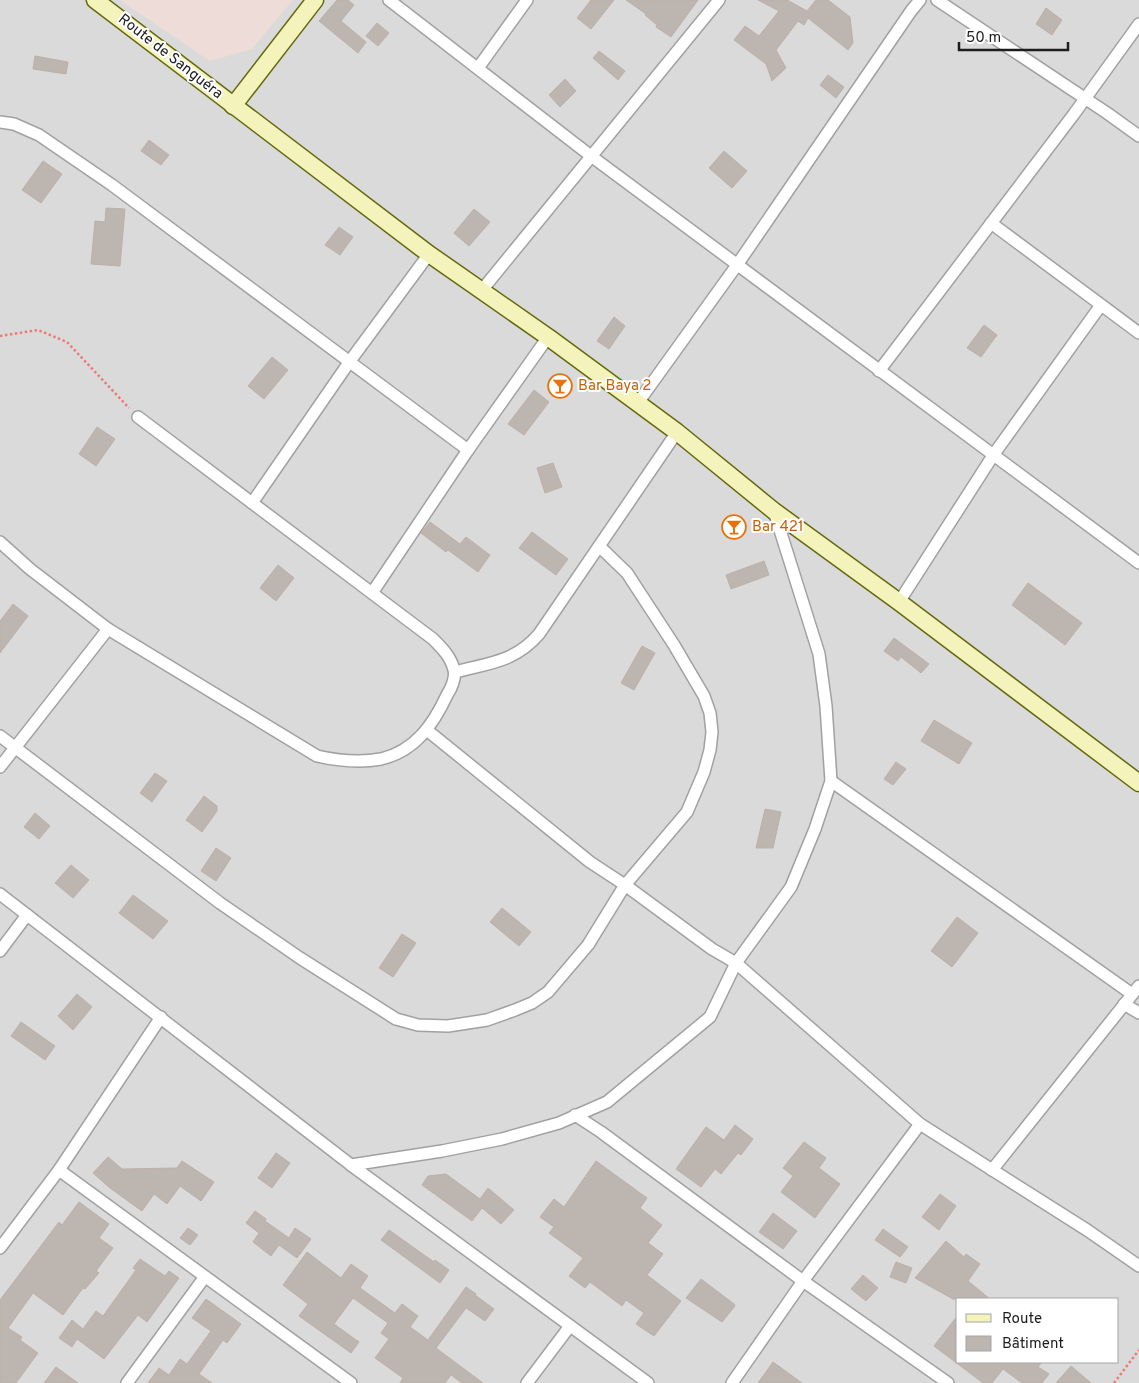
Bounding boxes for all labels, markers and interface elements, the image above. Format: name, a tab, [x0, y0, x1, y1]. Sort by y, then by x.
street label: Route de Sanguéra	[114, 10, 226, 104]
scale bar	[959, 20, 1068, 52]
text: 50 m	[966, 29, 1001, 48]
bar icon: Bar Baya 2	[547, 373, 573, 399]
place label: Bar Baya 2	[578, 377, 651, 396]
bar icon: Bar 421	[721, 514, 747, 540]
place label: Bar 421	[752, 518, 804, 537]
legend	[956, 1298, 1119, 1363]
text: Route	[1002, 1310, 1042, 1329]
text: Bâtiment	[1002, 1335, 1064, 1354]

